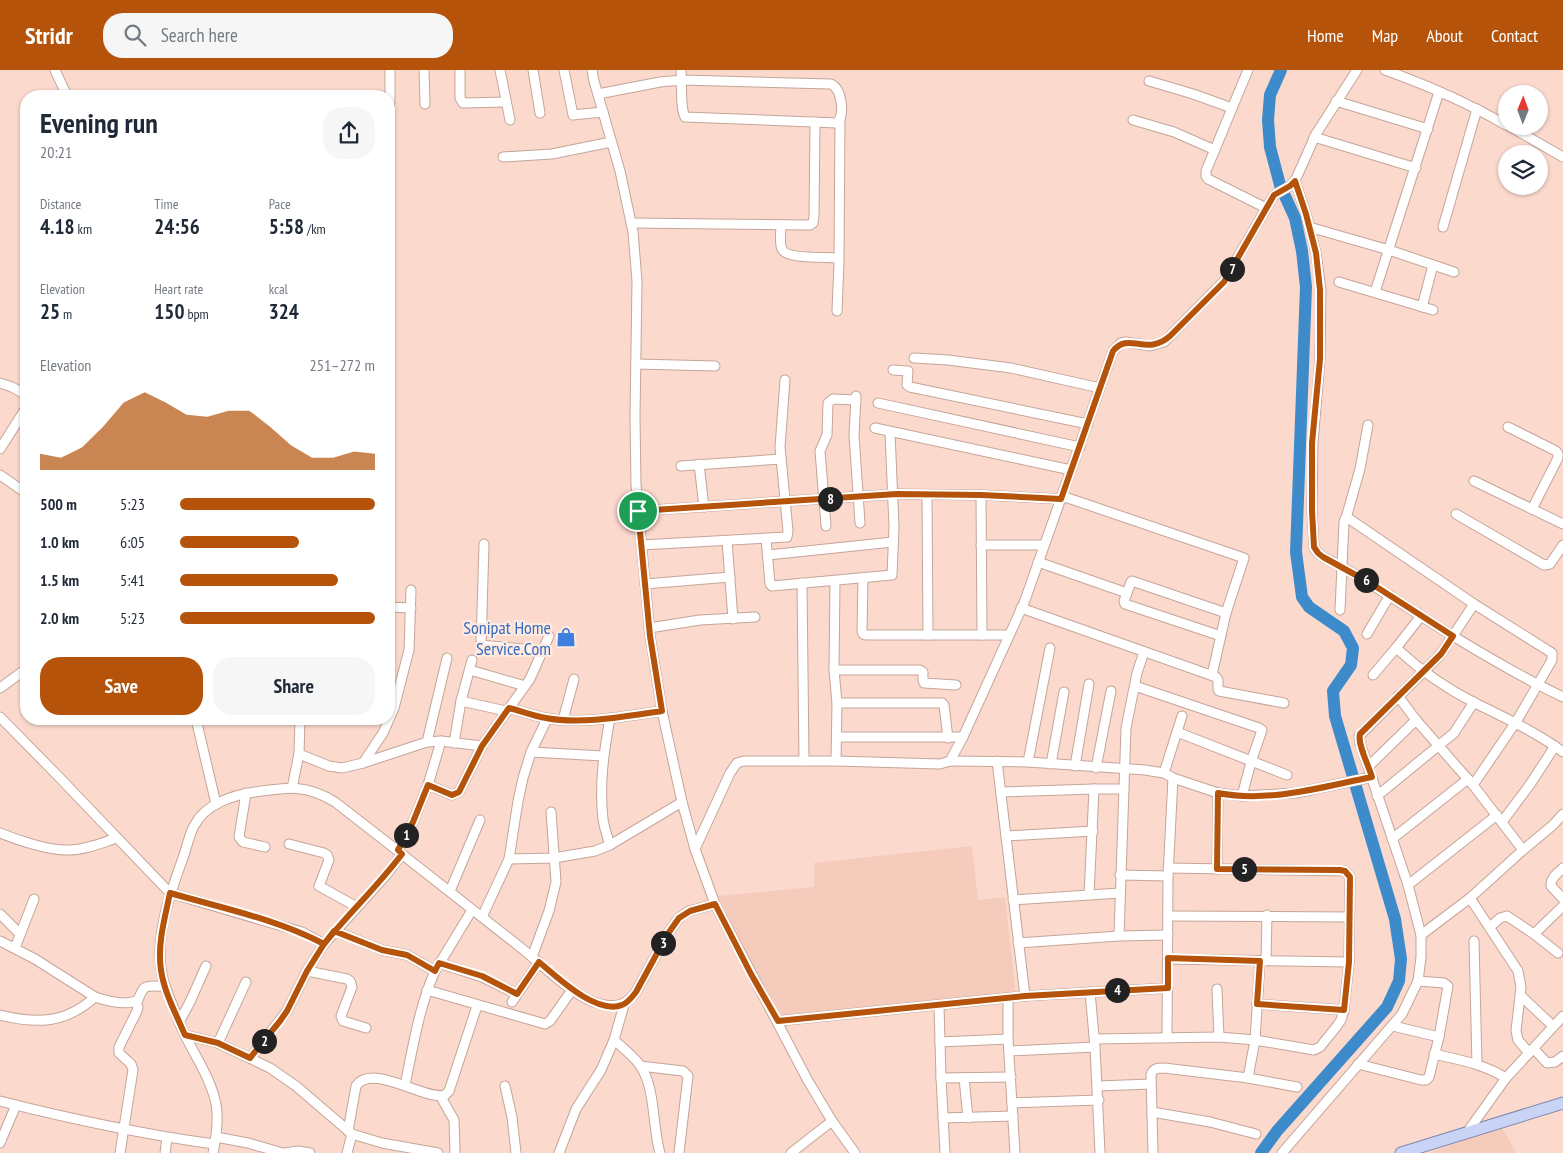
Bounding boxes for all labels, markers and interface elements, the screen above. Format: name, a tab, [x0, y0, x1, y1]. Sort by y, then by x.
search box	[103, 13, 453, 58]
text: Stridr	[25, 20, 73, 51]
icon: search	[121, 21, 149, 49]
text: Search here	[161, 23, 238, 47]
text: Home	[1307, 24, 1344, 47]
text: Map	[1372, 24, 1398, 47]
text: About	[1426, 24, 1463, 47]
text: Contact	[1491, 24, 1538, 47]
north arrow	[1498, 85, 1548, 135]
map controls	[1498, 85, 1548, 195]
text: Evening run	[40, 104, 158, 141]
button: share	[323, 107, 375, 159]
text: 20:21	[40, 142, 72, 162]
button: layers	[1498, 145, 1548, 195]
text: Distance	[40, 195, 81, 213]
text: Time	[154, 195, 179, 213]
text: Pace	[269, 195, 291, 213]
text: 4.18	[40, 213, 75, 240]
text: 24:56	[154, 213, 200, 240]
text: 5:58	[269, 213, 304, 240]
text: km	[75, 220, 92, 238]
text: /km	[304, 220, 326, 238]
pin: 7	[1220, 256, 1244, 282]
text: 7	[1229, 260, 1236, 278]
text: Elevation	[40, 280, 85, 298]
text: Heart rate	[154, 280, 203, 298]
text: kcal	[269, 280, 288, 298]
text: 25	[40, 298, 60, 325]
text: 150	[154, 298, 184, 325]
text: 324	[269, 298, 299, 325]
text: m	[60, 305, 72, 323]
text: bpm	[184, 305, 209, 323]
text: Elevation	[40, 355, 91, 375]
text: 251–272 m	[310, 355, 375, 375]
pin: 8	[818, 486, 842, 512]
pin	[617, 490, 659, 532]
text: 8	[827, 490, 834, 508]
text: 500 m	[40, 494, 77, 514]
text: 5:23	[120, 494, 145, 514]
icon: arrive	[624, 497, 652, 525]
text: 1.0 km	[40, 532, 79, 552]
text: 6:05	[120, 532, 145, 552]
pin: 6	[1354, 568, 1378, 592]
text: 1.5 km	[40, 570, 79, 590]
text: 5:41	[120, 570, 145, 590]
text: 6	[1363, 571, 1370, 589]
text: 2.0 km	[40, 608, 79, 628]
text: 5:23	[120, 608, 145, 628]
place label: Sonipat Home Service.Com	[463, 616, 551, 660]
shop icon: Sonipat Home Service.Com	[555, 626, 577, 648]
button: Save	[40, 657, 203, 715]
button: Share	[213, 657, 375, 715]
pin: 1	[394, 822, 418, 848]
text: 1	[403, 826, 410, 844]
pin: 5	[1232, 856, 1256, 882]
text: 5	[1241, 860, 1248, 878]
pin: 3	[650, 930, 676, 956]
text: 3	[660, 934, 667, 952]
pin: 4	[1104, 978, 1130, 1002]
text: 4	[1114, 981, 1121, 999]
pin: 2	[252, 1028, 276, 1054]
text: 2	[261, 1032, 268, 1050]

